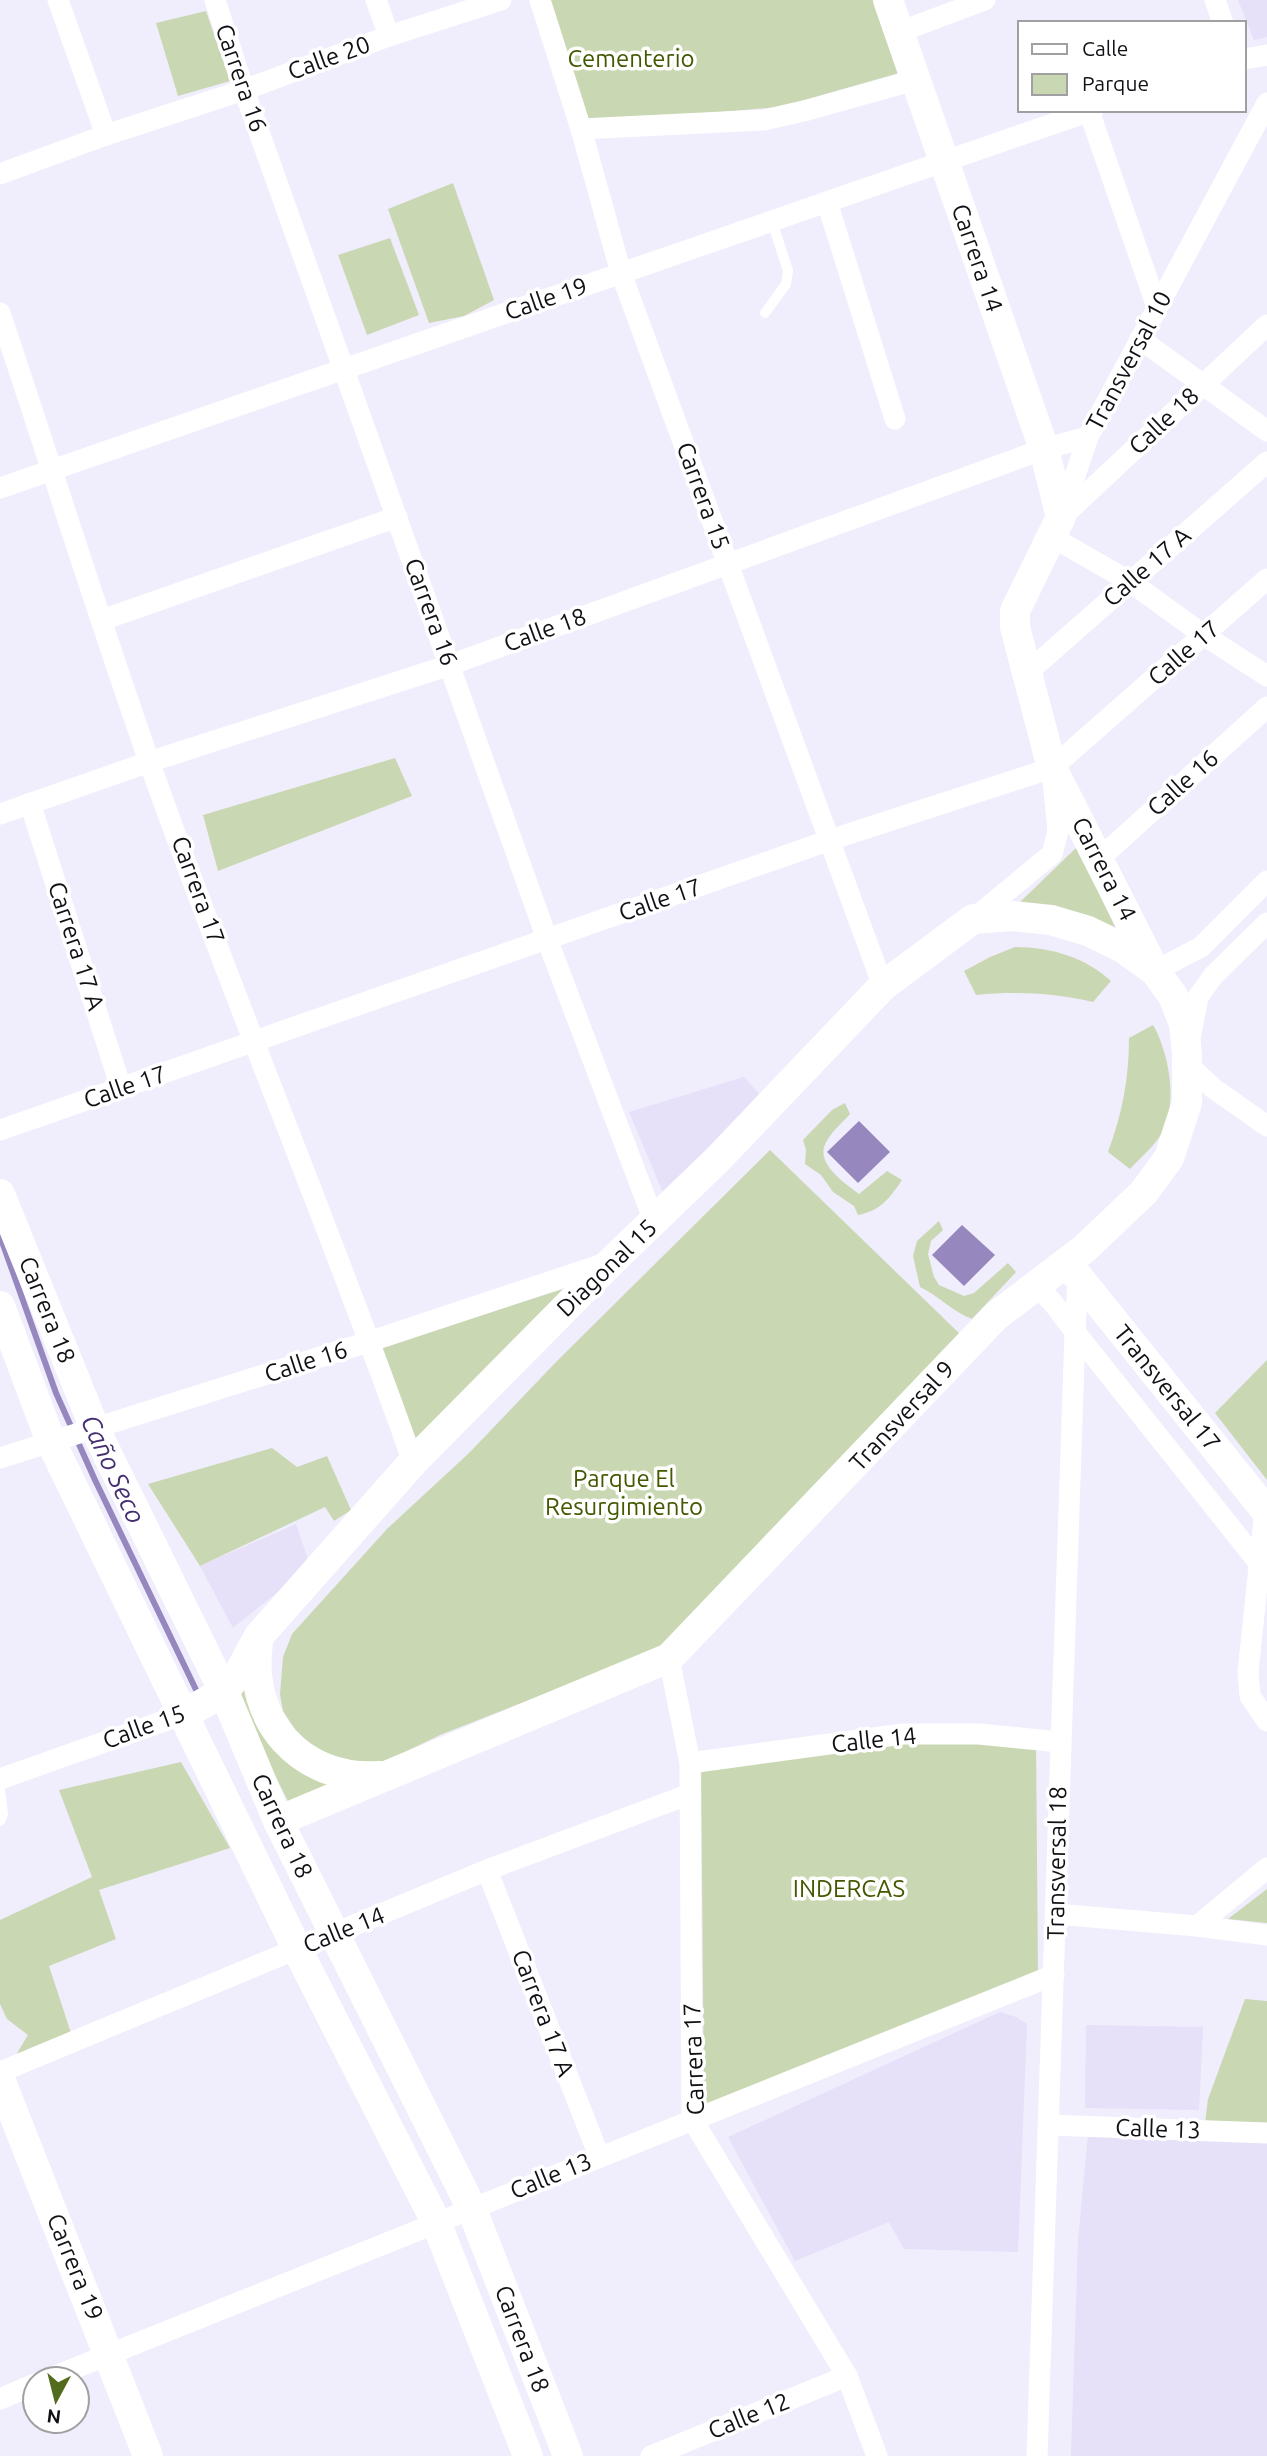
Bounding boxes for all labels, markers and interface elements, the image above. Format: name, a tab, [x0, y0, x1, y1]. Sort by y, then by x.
street label: Carrera 16	[210, 20, 273, 135]
legend	[1018, 21, 1246, 112]
street label: Calle 20	[284, 30, 374, 85]
text: Calle	[1082, 36, 1128, 60]
park label: Cementerio	[567, 45, 695, 72]
text: Parque	[1082, 71, 1149, 95]
street label: Carrera 14	[946, 200, 1009, 315]
street label: Calle 19	[501, 272, 591, 325]
street label: Transversal 10	[1081, 287, 1177, 435]
street label: Calle 18	[1123, 382, 1204, 460]
street label: Carrera 15	[672, 438, 735, 553]
street label: Calle 17 A	[1098, 521, 1196, 612]
street label: Carrera 16	[400, 554, 463, 669]
street label: Calle 18	[500, 602, 590, 657]
street label: Calle 17	[1143, 614, 1225, 691]
street label: Calle 16	[1142, 744, 1223, 821]
street label: Carrera 14	[1067, 813, 1142, 925]
street label: Carrera 17	[167, 832, 230, 947]
street label: Calle 17	[615, 873, 705, 926]
street label: Carrera 17 A	[43, 878, 110, 1014]
street label: Calle 17	[80, 1060, 170, 1113]
street label: Diagonal 15	[551, 1214, 662, 1322]
street label: Carrera 18	[14, 1253, 81, 1367]
street label: Transversal 17	[1109, 1319, 1226, 1456]
street label: Calle 16	[261, 1335, 351, 1388]
street label: Transversal 9	[844, 1355, 959, 1476]
water label: Caño Seco	[76, 1410, 151, 1528]
park label: Parque El Resurgimiento	[545, 1465, 703, 1520]
street label: Calle 15	[99, 1699, 189, 1754]
street label: Calle 14	[830, 1722, 918, 1757]
street label: Carrera 18	[246, 1769, 318, 1882]
street label: Transversal 18	[1042, 1786, 1071, 1940]
park label: INDERCAS	[793, 1875, 905, 1902]
street label: Calle 14	[299, 1901, 388, 1958]
street label: Carrera 17 A	[507, 1946, 580, 2080]
street label: Carrera 17	[678, 2002, 709, 2116]
street label: Calle 13	[1115, 2114, 1201, 2143]
street label: Calle 13	[506, 2147, 595, 2204]
street label: Carrera 19	[42, 2210, 109, 2324]
street label: Carrera 18	[490, 2281, 555, 2396]
north arrow	[21, 2365, 91, 2435]
street label: Calle 12	[704, 2387, 793, 2444]
text: N	[46, 2405, 62, 2429]

